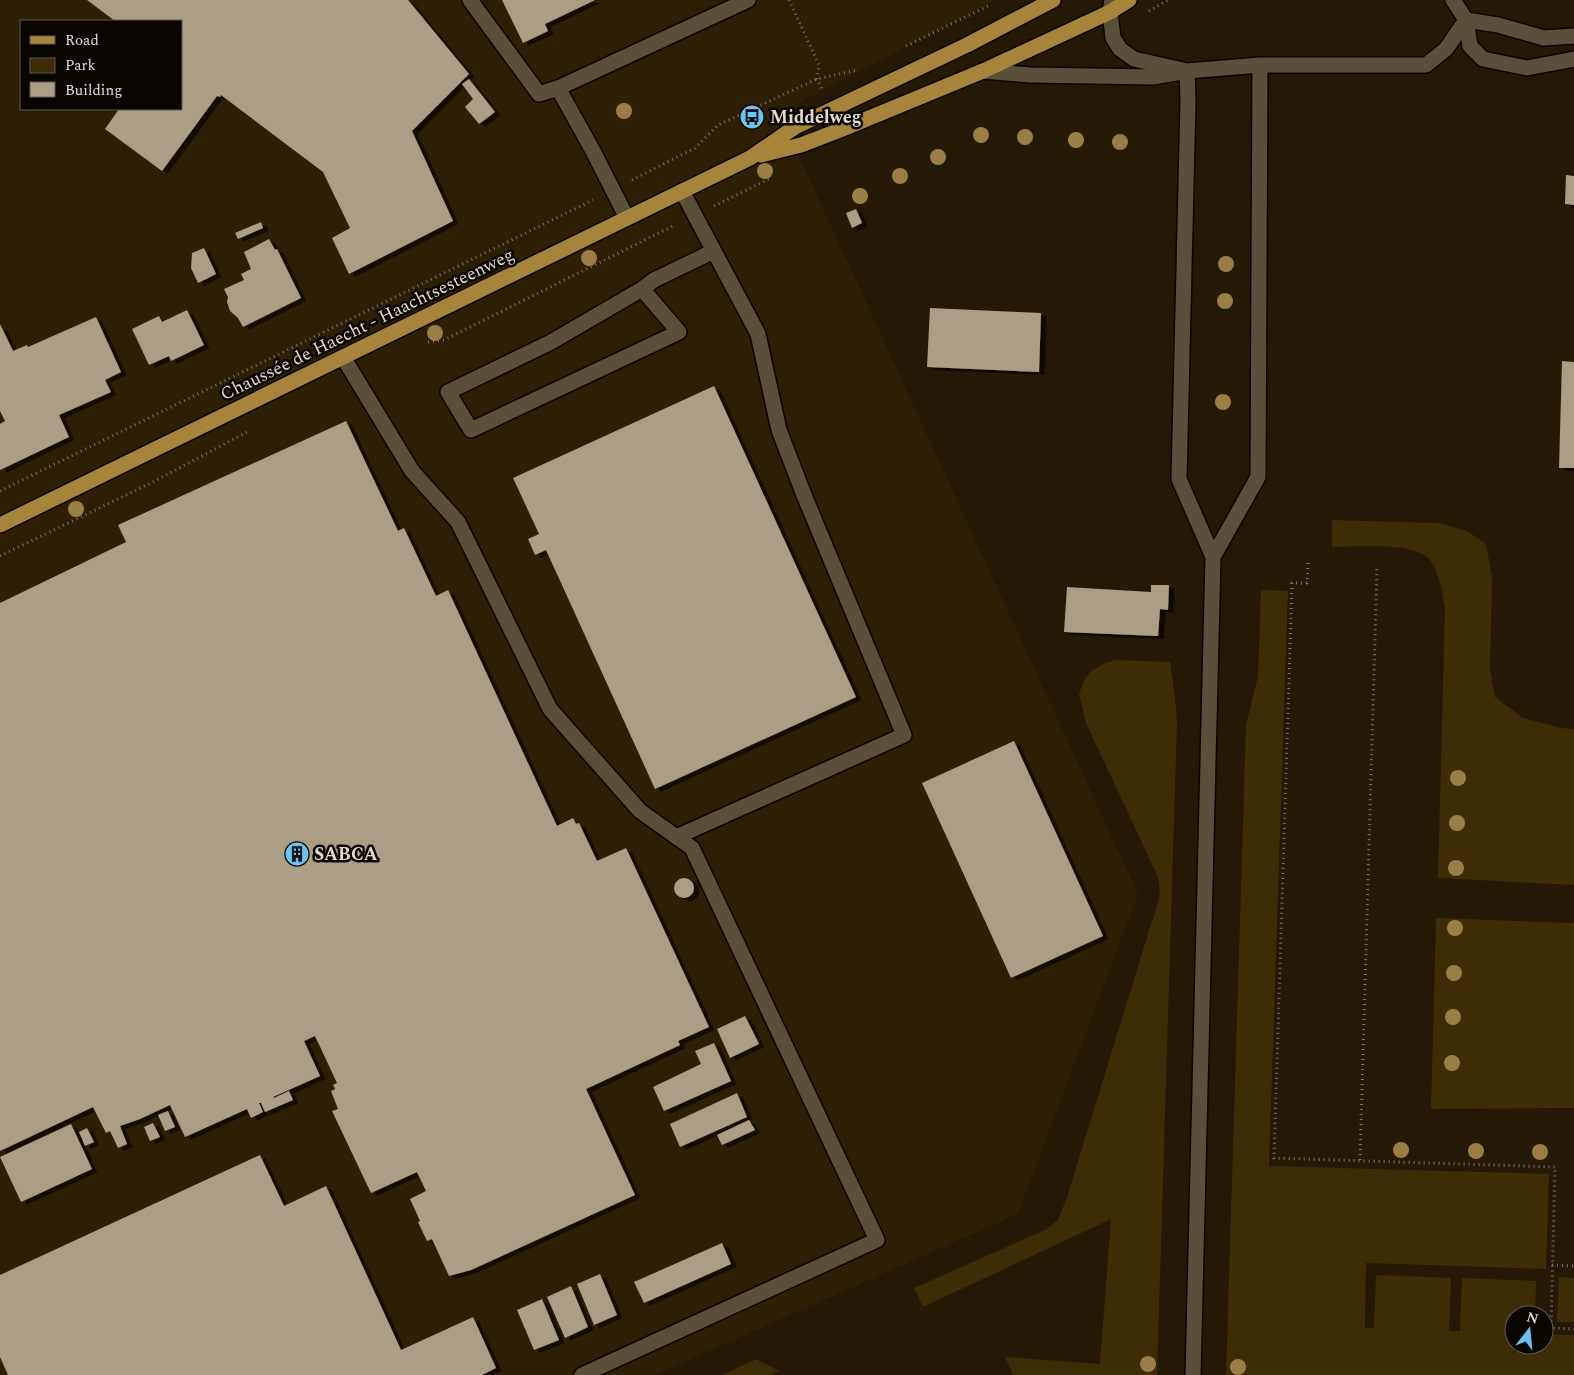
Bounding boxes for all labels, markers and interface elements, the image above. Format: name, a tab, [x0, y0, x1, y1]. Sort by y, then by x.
legend	[20, 20, 182, 110]
text: Road	[65, 29, 99, 52]
text: Park	[65, 54, 96, 77]
text: Building	[65, 79, 122, 102]
bus stop icon: Middelweg	[739, 104, 765, 130]
place label: Middelweg	[770, 104, 861, 131]
street label: Chaussée de Haecht - Haachtsesteenweg	[216, 241, 519, 408]
building icon: SABCA	[284, 841, 310, 867]
place label: SABCA	[314, 841, 378, 868]
north arrow	[1504, 1305, 1554, 1355]
text: N	[1524, 1306, 1541, 1330]

